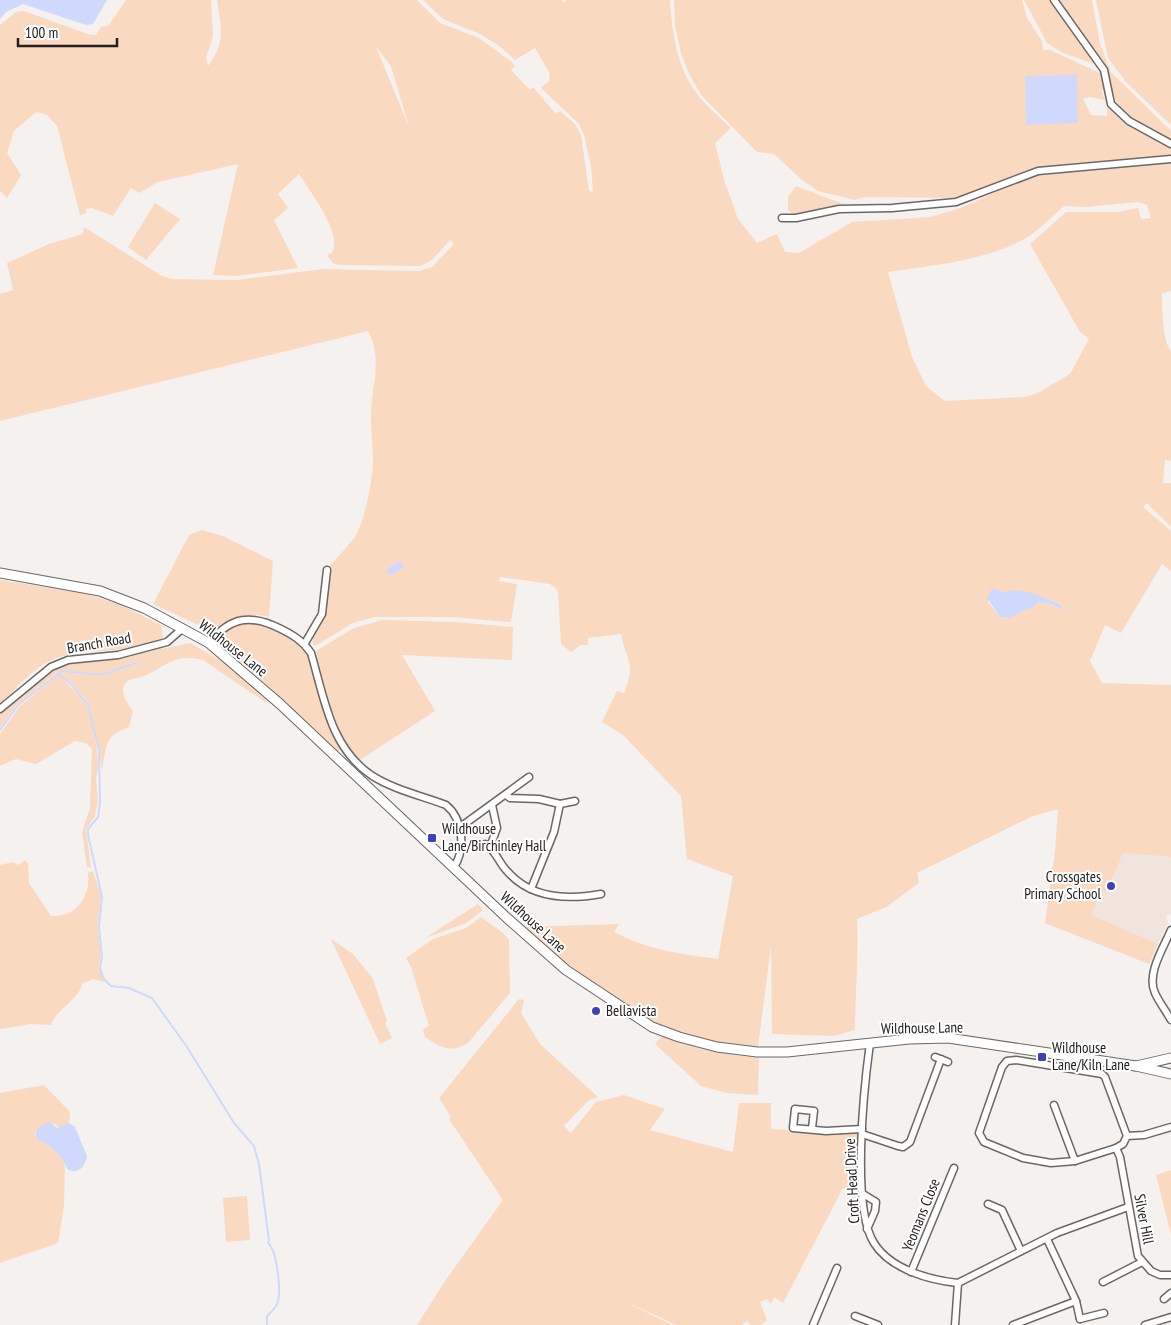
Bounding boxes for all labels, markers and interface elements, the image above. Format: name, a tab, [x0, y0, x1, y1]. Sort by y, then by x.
scale bar	[18, 15, 116, 47]
text: 100 m	[25, 23, 58, 42]
street label: Wildhouse Lane	[195, 615, 272, 680]
street label: Branch Road	[66, 628, 132, 657]
place label: Wildhouse Lane/Birchinley Hall	[442, 819, 547, 855]
marker: Wildhouse Lane/Birchinley Hall	[426, 832, 438, 844]
place label: Crossgates Primary School	[1024, 867, 1101, 903]
marker: Crossgates Primary School	[1105, 880, 1117, 892]
street label: Wildhouse Lane	[496, 887, 570, 956]
place label: Bellavista	[606, 1001, 657, 1020]
marker: Bellavista	[590, 1005, 602, 1017]
street label: Wildhouse Lane	[881, 1017, 963, 1038]
place label: Wildhouse Lane/Kiln Lane	[1052, 1038, 1130, 1074]
marker: Wildhouse Lane/Kiln Lane	[1036, 1051, 1048, 1063]
street label: Croft Head Drive	[840, 1138, 863, 1224]
street label: Yeomans Close	[897, 1176, 944, 1254]
street label: Silver Hill	[1130, 1192, 1159, 1246]

